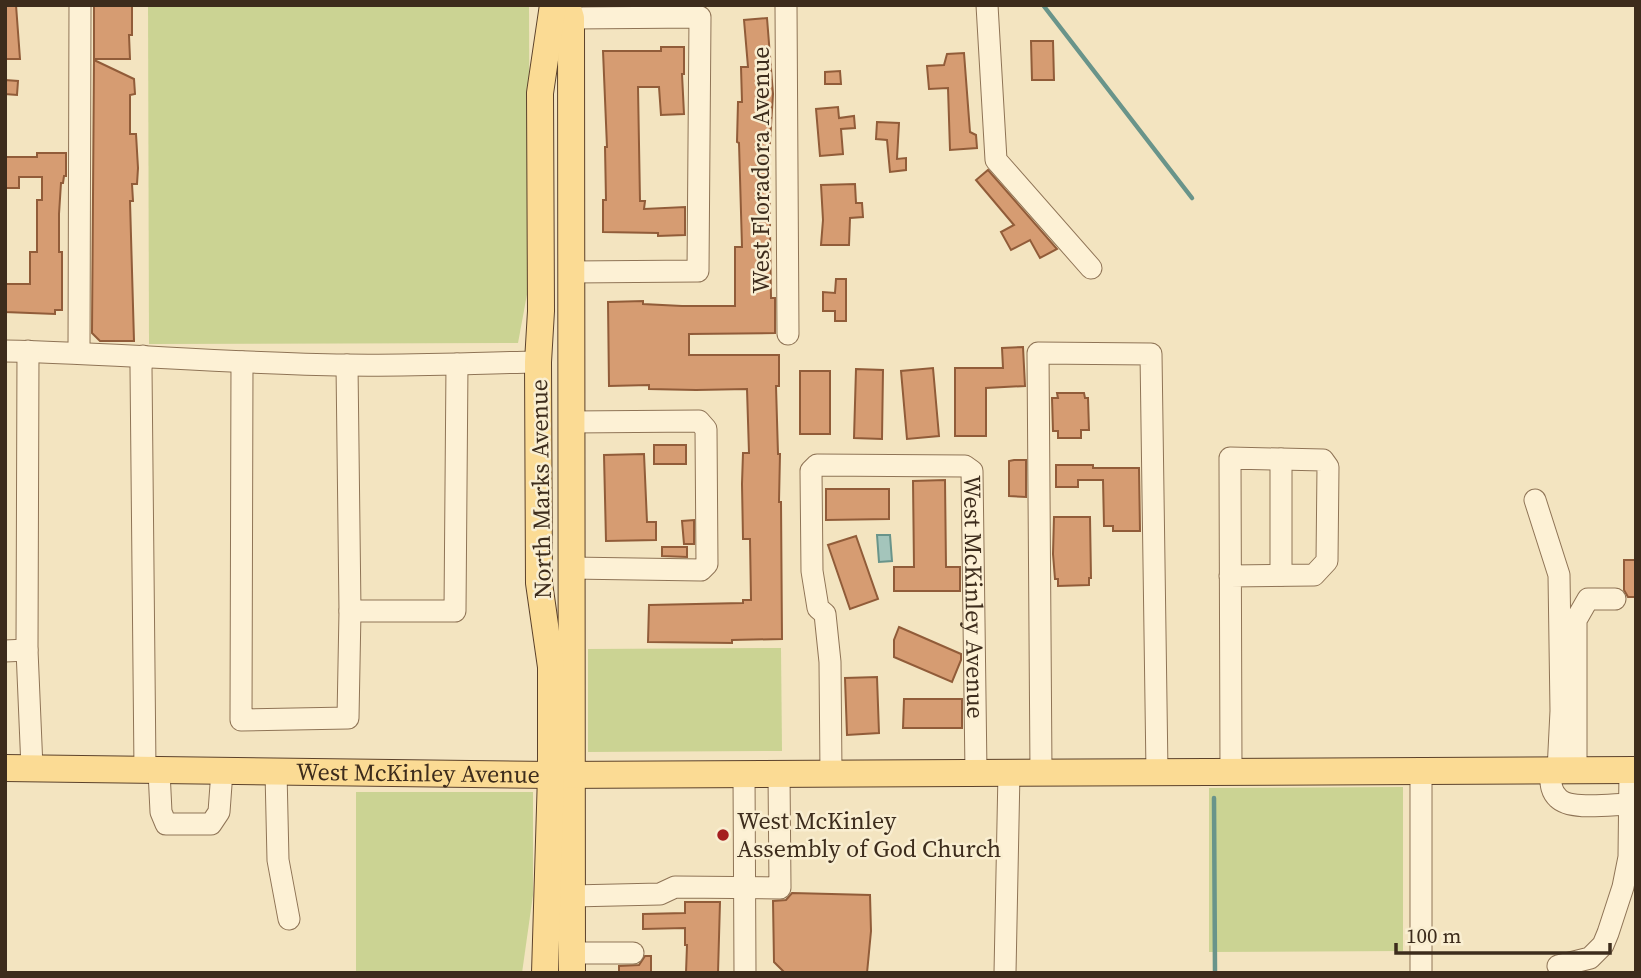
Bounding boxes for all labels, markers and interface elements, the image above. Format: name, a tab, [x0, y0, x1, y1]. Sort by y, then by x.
street label: West Floradora Avenue	[744, 46, 777, 294]
street label: North Marks Avenue	[522, 379, 559, 599]
street label: West McKinley Avenue	[956, 475, 992, 719]
street label: West McKinley Avenue	[296, 755, 540, 791]
place label: West McKinley Assembly of God Church	[737, 804, 1001, 865]
marker: West McKinley Assembly of God Church	[715, 827, 731, 843]
scale bar	[1396, 912, 1610, 956]
text: 100 m	[1406, 921, 1461, 950]

